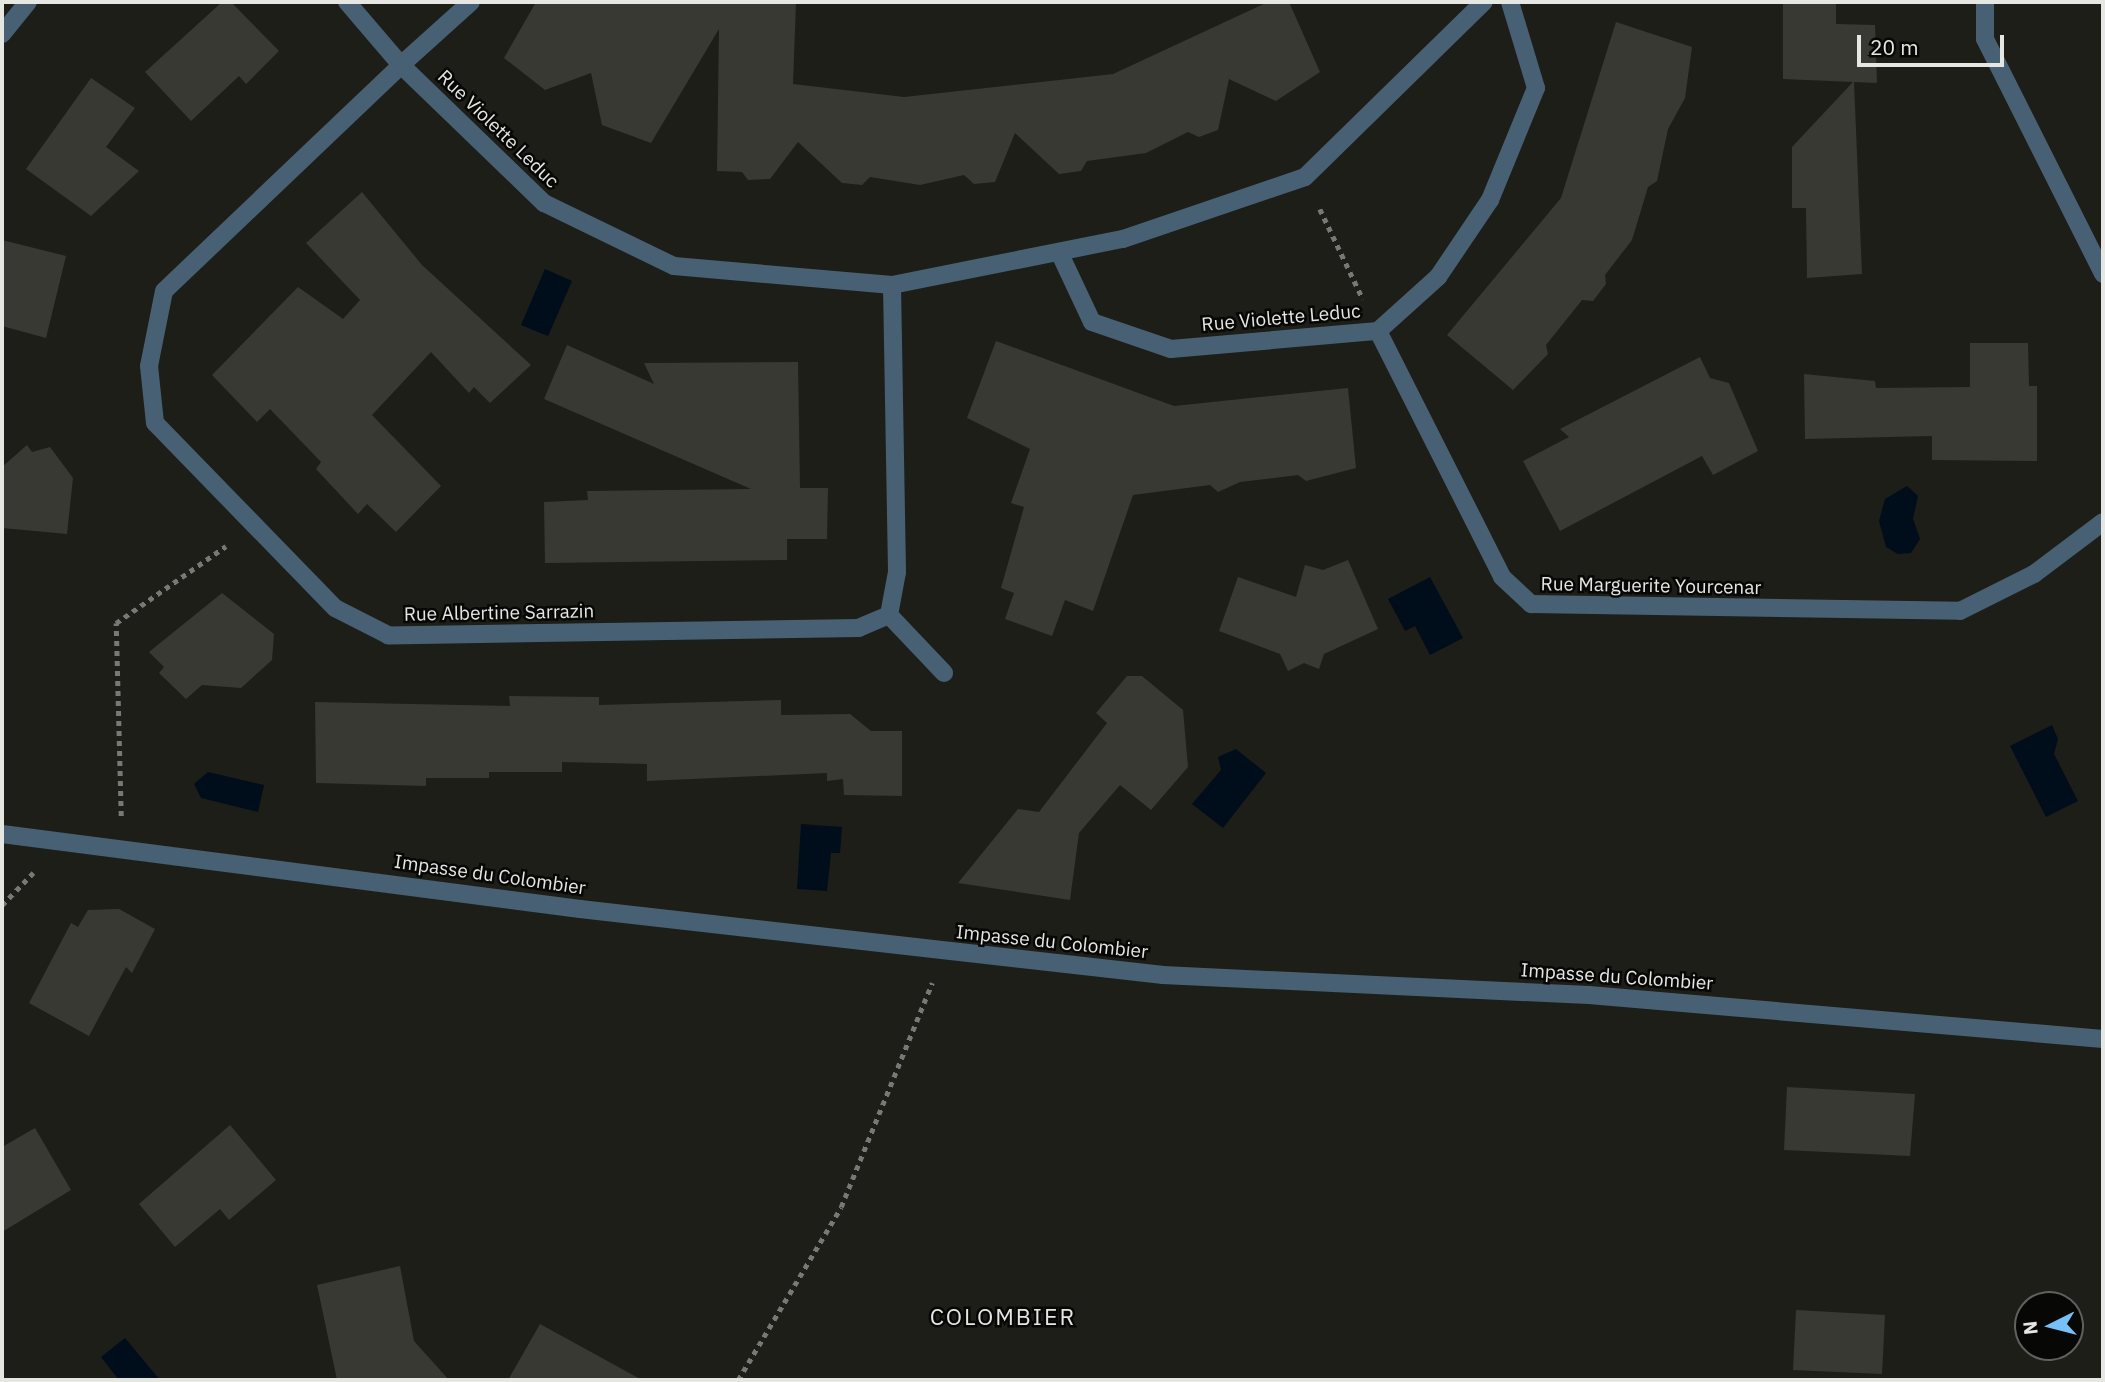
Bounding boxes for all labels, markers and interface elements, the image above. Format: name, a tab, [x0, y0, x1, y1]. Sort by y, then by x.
scale bar	[1860, 21, 2007, 65]
text: 20 m	[1870, 33, 1919, 61]
street label: Rue Violette Leduc	[433, 65, 563, 193]
street label: Rue Violette Leduc	[1201, 300, 1361, 336]
street label: Rue Marguerite Yourcenar	[1540, 573, 1762, 599]
street label: Rue Albertine Sarrazin	[404, 600, 594, 626]
street label: Impasse du Colombier	[393, 850, 587, 900]
street label: Impasse du Colombier	[955, 921, 1149, 963]
street label: Impasse du Colombier	[1520, 959, 1714, 995]
north arrow	[2014, 1291, 2084, 1361]
district label: COLOMBIER	[931, 1302, 1075, 1330]
text: N	[2017, 1320, 2043, 1336]

